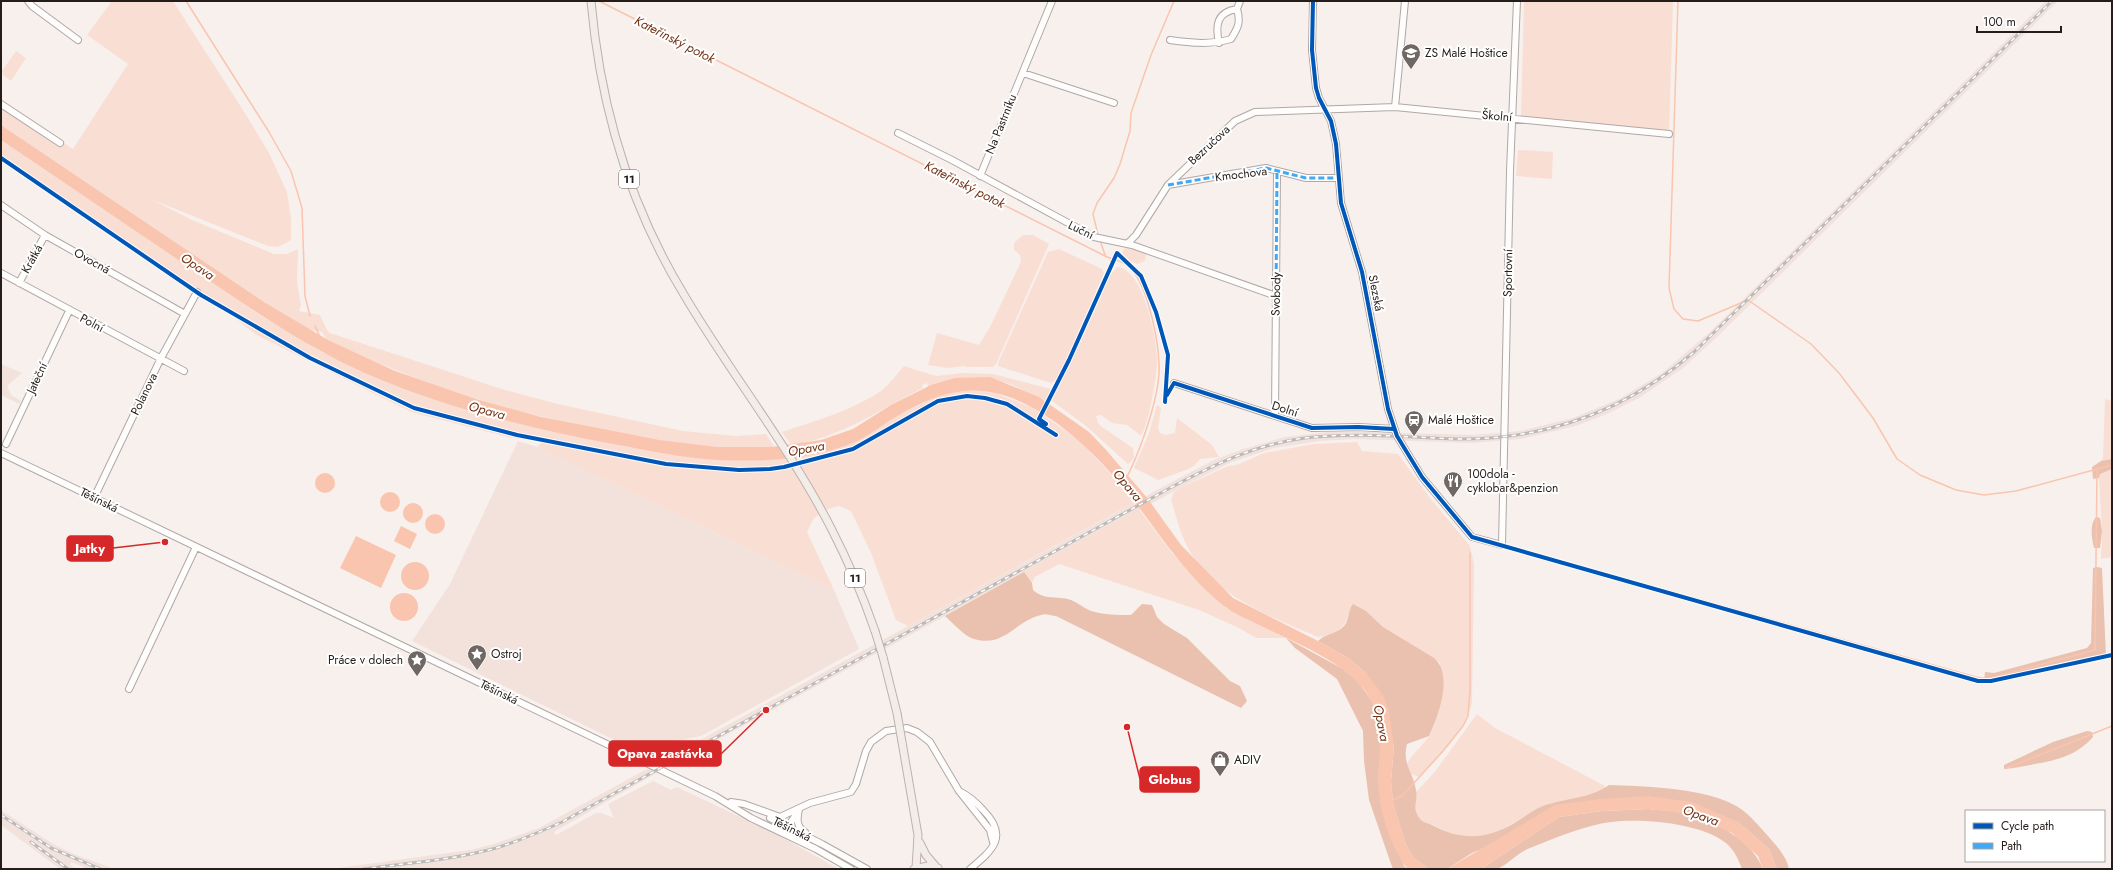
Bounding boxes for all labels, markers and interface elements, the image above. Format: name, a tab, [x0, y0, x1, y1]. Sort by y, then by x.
scale bar	[1977, 8, 2061, 34]
water label: Kateřinský potok	[631, 11, 719, 68]
text: 100 m	[1983, 13, 2016, 31]
school or university icon: ZS Malé Hoštice	[1400, 42, 1422, 70]
place label: ZS Malé Hoštice	[1425, 44, 1508, 62]
street label: Na Pastrníku	[981, 91, 1021, 157]
street label: Školní	[1481, 106, 1514, 126]
street label: Bezručova	[1184, 121, 1234, 169]
water label: Kateřinský potok	[921, 156, 1009, 213]
street label: Kmochova	[1214, 162, 1268, 186]
road number: 11	[619, 170, 639, 188]
street label: Luční	[1065, 216, 1098, 244]
street label: Krátká	[17, 241, 47, 277]
street label: Ovocná	[71, 244, 114, 278]
water label: Opava	[177, 248, 218, 285]
street label: Sportovní	[1499, 248, 1517, 297]
street label: Svobody	[1267, 271, 1285, 316]
street label: Slezská	[1364, 273, 1388, 313]
street label: Polní	[77, 309, 108, 337]
street label: Jateční	[21, 359, 52, 399]
street label: Polanova	[126, 370, 162, 418]
street label: Dolní	[1269, 396, 1301, 422]
water label: Opava	[467, 397, 507, 424]
station icon: Malé Hoštice	[1403, 409, 1425, 437]
place label: Malé Hoštice	[1428, 411, 1494, 429]
water label: Opava	[786, 436, 826, 461]
water label: Opava	[1108, 465, 1147, 506]
place label: 100dola - cyklobar&penzion	[1467, 465, 1558, 497]
restaurant icon: 100dola - cyklobar&penzion	[1442, 470, 1464, 498]
street label: Těšínská	[77, 483, 121, 517]
callout: Jatky	[67, 536, 113, 561]
text: Jatky	[72, 539, 105, 558]
road number: 11	[845, 569, 865, 587]
place icon: Ostroj	[466, 643, 488, 671]
place label: Ostroj	[491, 645, 522, 663]
place icon: Práce v dolech	[406, 649, 428, 677]
place label: Práce v dolech	[328, 651, 403, 669]
street label: Těšínská	[477, 675, 521, 709]
water label: Opava	[1369, 703, 1394, 743]
callout: Opava zastávka	[609, 741, 721, 766]
text: Opava zastávka	[617, 744, 713, 763]
shop icon: ADIV	[1209, 749, 1231, 777]
place label: ADIV	[1234, 751, 1261, 769]
callout: Globus	[1140, 767, 1199, 792]
text: Globus	[1148, 770, 1192, 789]
water label: Opava	[1680, 800, 1721, 831]
legend	[1965, 810, 2105, 862]
street label: Těšínská	[770, 812, 814, 846]
text: Cycle path	[2001, 817, 2054, 835]
text: Path	[2001, 837, 2022, 855]

